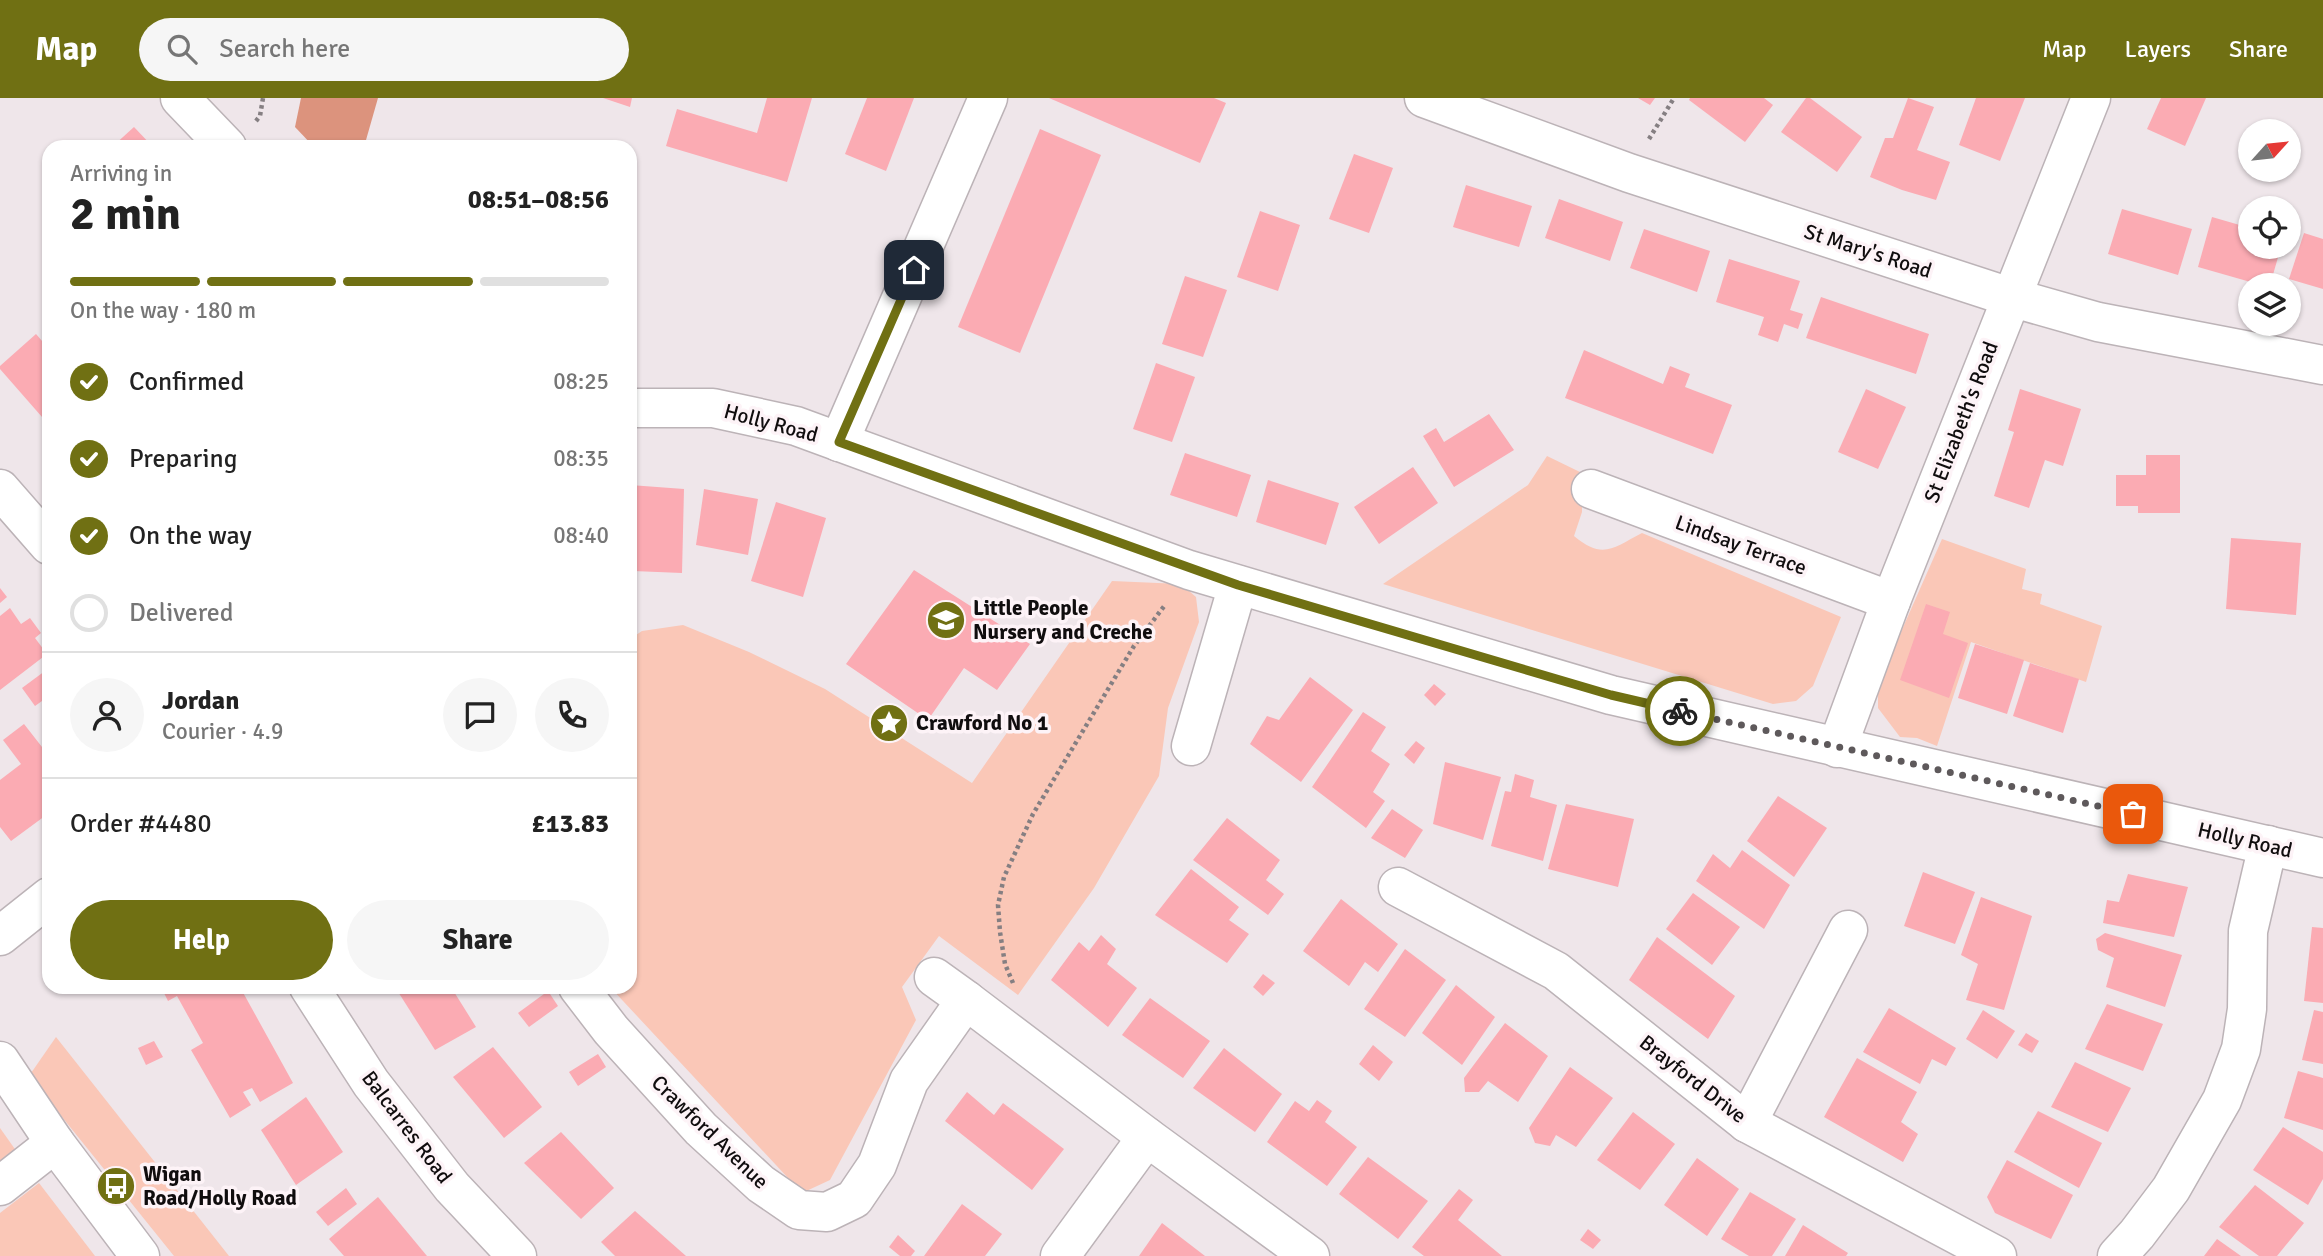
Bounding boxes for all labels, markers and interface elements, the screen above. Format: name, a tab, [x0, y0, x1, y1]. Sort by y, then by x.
search box	[139, 18, 629, 81]
text: Map	[35, 29, 97, 70]
icon: search	[163, 30, 201, 68]
text: Search here	[219, 33, 350, 65]
text: Map	[2042, 34, 2087, 64]
text: Layers	[2125, 34, 2191, 64]
text: Share	[2229, 34, 2288, 64]
north arrow	[2238, 119, 2301, 182]
map controls	[2238, 119, 2301, 336]
text: Arriving in	[70, 159, 172, 188]
text: 08:51–08:56	[468, 184, 609, 216]
text: 2 min	[70, 186, 181, 242]
button: locate	[2238, 196, 2301, 259]
street label: St Mary's Road	[1801, 218, 1935, 284]
pin	[884, 240, 944, 300]
icon: home	[895, 251, 933, 289]
button: layers	[2238, 273, 2301, 336]
text: On the way · 180 m	[70, 296, 256, 325]
street label: St Elizabeth's Road	[1918, 338, 2004, 506]
icon: check	[70, 363, 108, 401]
text: Confirmed	[129, 366, 244, 398]
text: 08:25	[553, 367, 609, 396]
street label: Holly Road	[721, 398, 821, 448]
icon: check	[70, 440, 108, 478]
text: Preparing	[129, 443, 237, 475]
text: 08:35	[553, 444, 609, 473]
street label: Lindsay Terrace	[1672, 509, 1810, 581]
icon: check	[70, 517, 108, 555]
text: On the way	[129, 520, 252, 552]
text: 08:40	[553, 521, 609, 550]
place label: Little People Nursery and Creche	[973, 595, 1153, 645]
text: Delivered	[129, 597, 234, 629]
school or university icon: Little People Nursery and Creche	[925, 599, 967, 641]
courier	[1645, 676, 1715, 746]
button: person	[70, 678, 144, 752]
button: chat	[443, 678, 517, 752]
button: phone	[535, 678, 609, 752]
text: Jordan	[162, 685, 239, 717]
icon: bike	[1661, 692, 1699, 730]
place icon: Crawford No 1	[868, 702, 910, 744]
place label: Crawford No 1	[916, 710, 1048, 736]
text: Courier · 4.9	[162, 717, 283, 746]
pin	[2103, 784, 2163, 844]
icon: bag	[2114, 795, 2152, 833]
text: Order #4480	[70, 808, 211, 840]
text: £13.83	[531, 808, 609, 840]
street label: Holly Road	[2195, 816, 2295, 864]
button: Help	[70, 900, 333, 980]
button: Share	[347, 900, 609, 980]
street label: Brayford Drive	[1634, 1029, 1752, 1129]
street label: Balcarres Road	[356, 1066, 458, 1188]
street label: Crawford Avenue	[646, 1070, 774, 1194]
place label: Wigan Road/Holly Road	[143, 1161, 297, 1211]
bus stop icon: Wigan Road/Holly Road	[95, 1165, 137, 1207]

